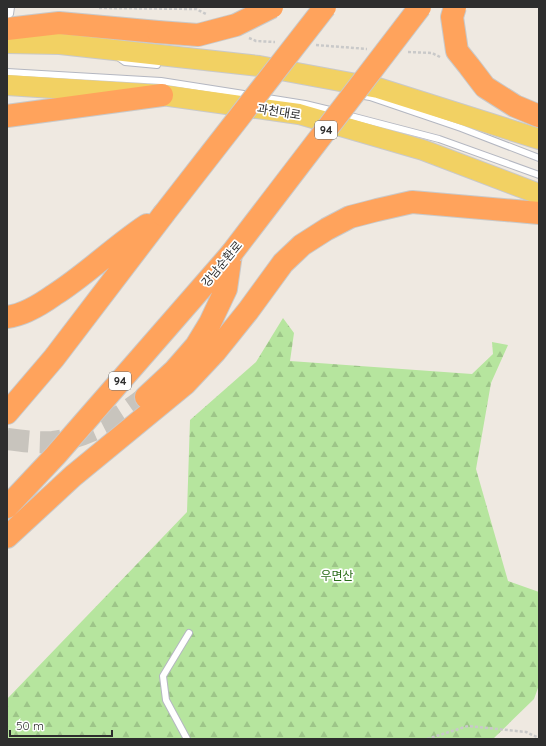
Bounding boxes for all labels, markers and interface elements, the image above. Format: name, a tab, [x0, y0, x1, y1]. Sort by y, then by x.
street label: 과천대로	[256, 101, 302, 122]
road number: 94	[315, 121, 337, 139]
street label: 강남순환로	[198, 238, 245, 290]
road number: 94	[109, 372, 131, 390]
park label: 우면산	[320, 568, 354, 583]
scale bar	[10, 712, 112, 738]
text: 50 m	[16, 718, 44, 733]

